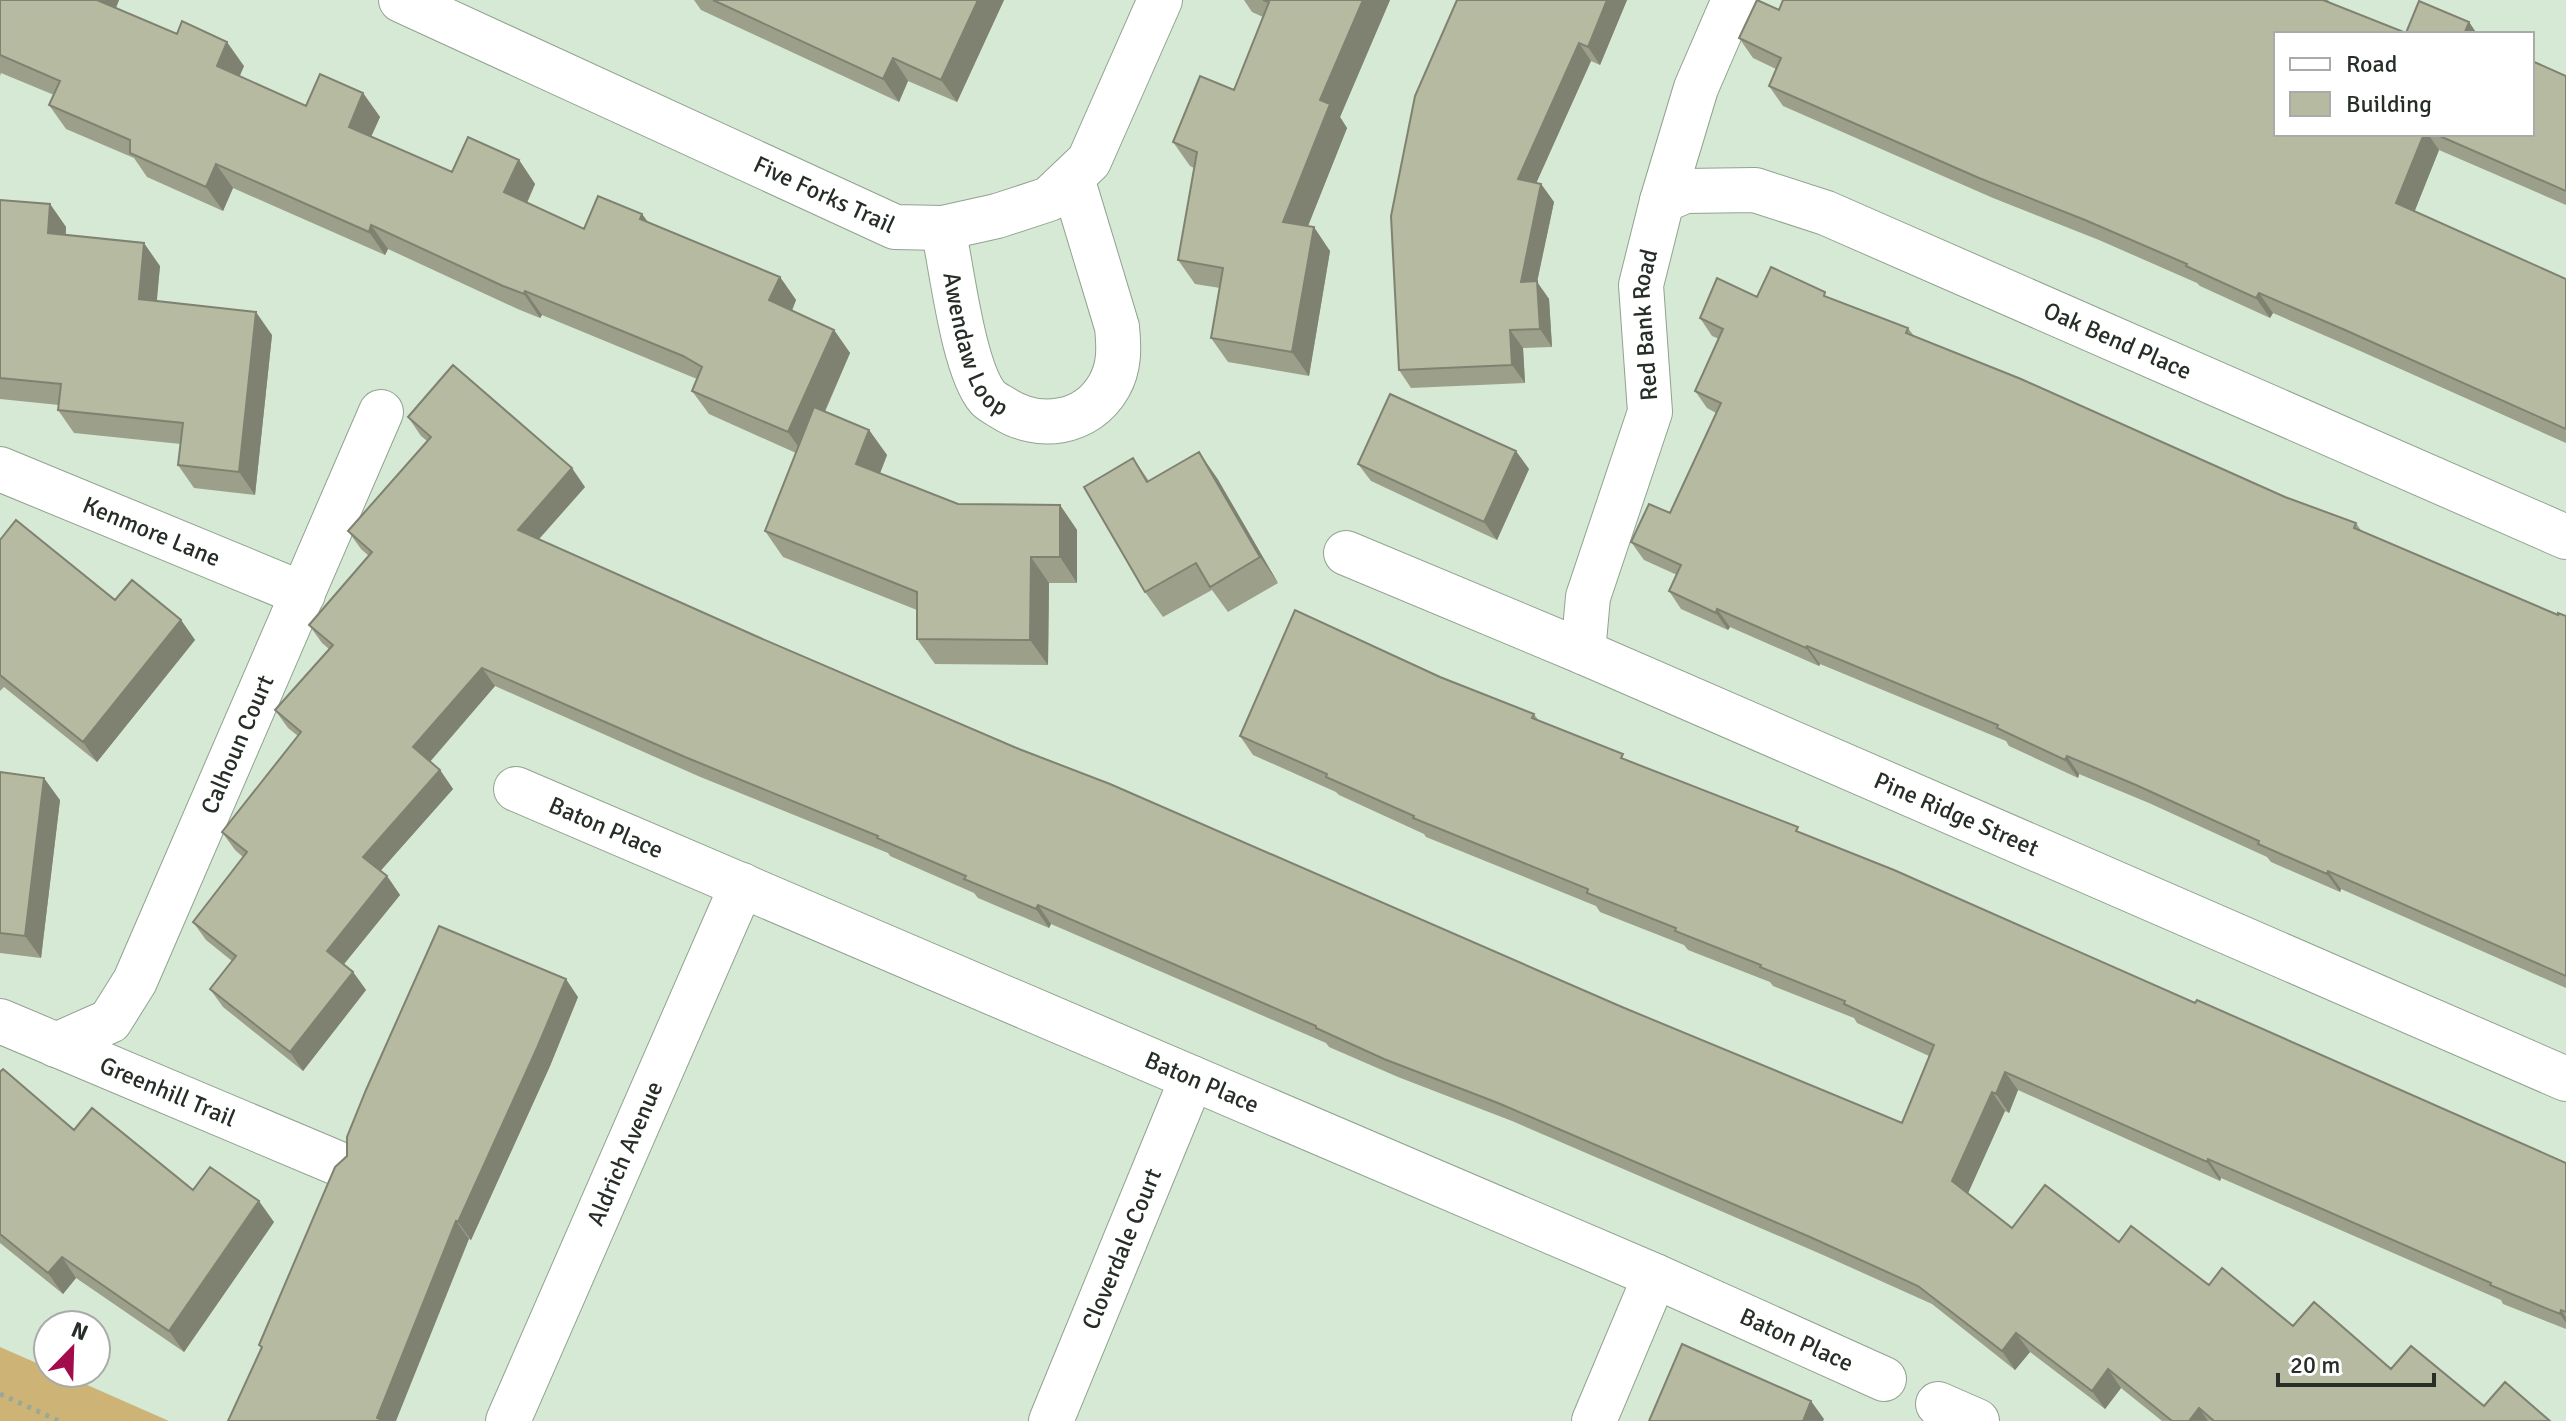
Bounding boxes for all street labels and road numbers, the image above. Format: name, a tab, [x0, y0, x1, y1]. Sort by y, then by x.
street label: Five Forks Trail	[749, 149, 900, 240]
street label: Red Bank Road	[1626, 246, 1664, 402]
street label: Awendaw Loop	[936, 270, 1014, 423]
street label: Oak Bend Place	[2039, 295, 2196, 386]
street label: Kenmore Lane	[78, 490, 225, 573]
street label: Calhoun Court	[194, 670, 280, 818]
street label: Pine Ridge Street	[1869, 765, 2043, 863]
street label: Baton Place	[544, 790, 668, 865]
street label: Baton Place	[1140, 1045, 1264, 1120]
street label: Greenhill Trail	[95, 1050, 240, 1134]
street label: Aldrich Avenue	[580, 1077, 670, 1230]
street label: Cloverdale Court	[1075, 1164, 1168, 1334]
street label: Baton Place	[1735, 1301, 1858, 1378]

